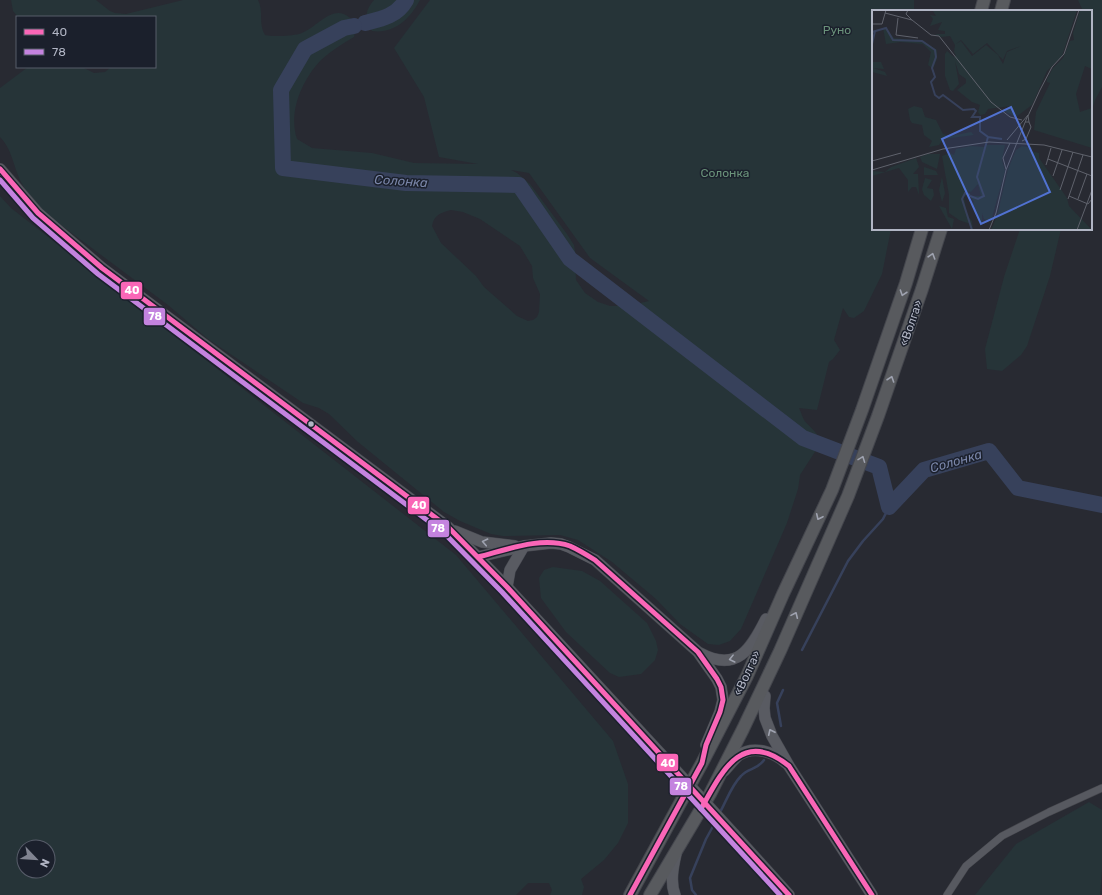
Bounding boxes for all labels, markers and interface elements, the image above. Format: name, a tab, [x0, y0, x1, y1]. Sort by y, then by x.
inset map	[872, 10, 1092, 230]
legend	[16, 16, 156, 68]
park label: Руно	[823, 23, 851, 37]
text: 40	[52, 25, 67, 39]
text: 78	[52, 45, 66, 59]
park label: Солонка	[701, 166, 749, 180]
water label: Солонка	[374, 172, 429, 190]
one-way arrow	[928, 252, 936, 259]
line badge: 40	[120, 281, 143, 300]
text: 40	[125, 284, 140, 297]
one-way arrow	[899, 290, 908, 297]
street label: «Волга»	[897, 298, 925, 348]
line badge: 78	[143, 307, 166, 326]
text: 78	[148, 310, 162, 323]
one-way arrow	[886, 376, 895, 383]
unlabelled marker	[306, 419, 316, 429]
water label: Солонка	[928, 446, 984, 476]
one-way arrow	[857, 456, 865, 463]
line badge: 40	[407, 496, 430, 515]
text: 40	[412, 499, 427, 512]
one-way arrow	[816, 513, 824, 520]
line badge: 78	[427, 519, 450, 538]
text: 78	[431, 522, 445, 535]
one-way arrow	[482, 538, 488, 546]
one-way arrow	[790, 612, 798, 620]
street label: «Волга»	[730, 648, 764, 698]
one-way arrow	[728, 654, 735, 663]
one-way arrow	[768, 729, 776, 737]
line badge: 40	[656, 753, 679, 772]
text: 40	[661, 757, 676, 770]
line badge: 78	[669, 777, 692, 796]
text: 78	[674, 780, 688, 793]
north arrow	[16, 839, 56, 879]
text: N	[37, 857, 52, 869]

